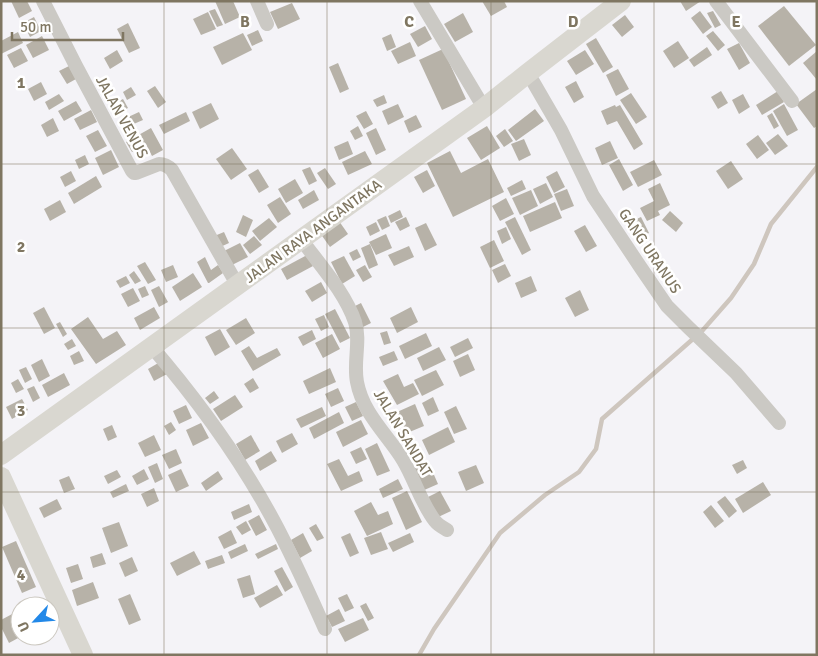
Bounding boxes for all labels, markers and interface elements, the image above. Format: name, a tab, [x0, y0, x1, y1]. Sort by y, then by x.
scale bar	[12, 10, 124, 42]
text: B	[240, 12, 250, 32]
text: C	[404, 12, 414, 32]
text: D	[568, 12, 579, 32]
text: E	[731, 12, 741, 32]
text: 50 m	[20, 18, 51, 36]
text: 1	[17, 73, 26, 93]
street label: JALAN VENUS	[92, 73, 152, 161]
street label: JALAN RAYA ANGANTAKA	[241, 175, 385, 287]
street label: GANG URANUS	[615, 205, 685, 297]
text: 2	[17, 237, 25, 257]
street label: JALAN SANDAT	[370, 386, 436, 481]
text: 3	[17, 401, 25, 421]
text: 4	[17, 565, 26, 585]
north arrow	[10, 596, 60, 646]
text: U	[14, 619, 33, 634]

